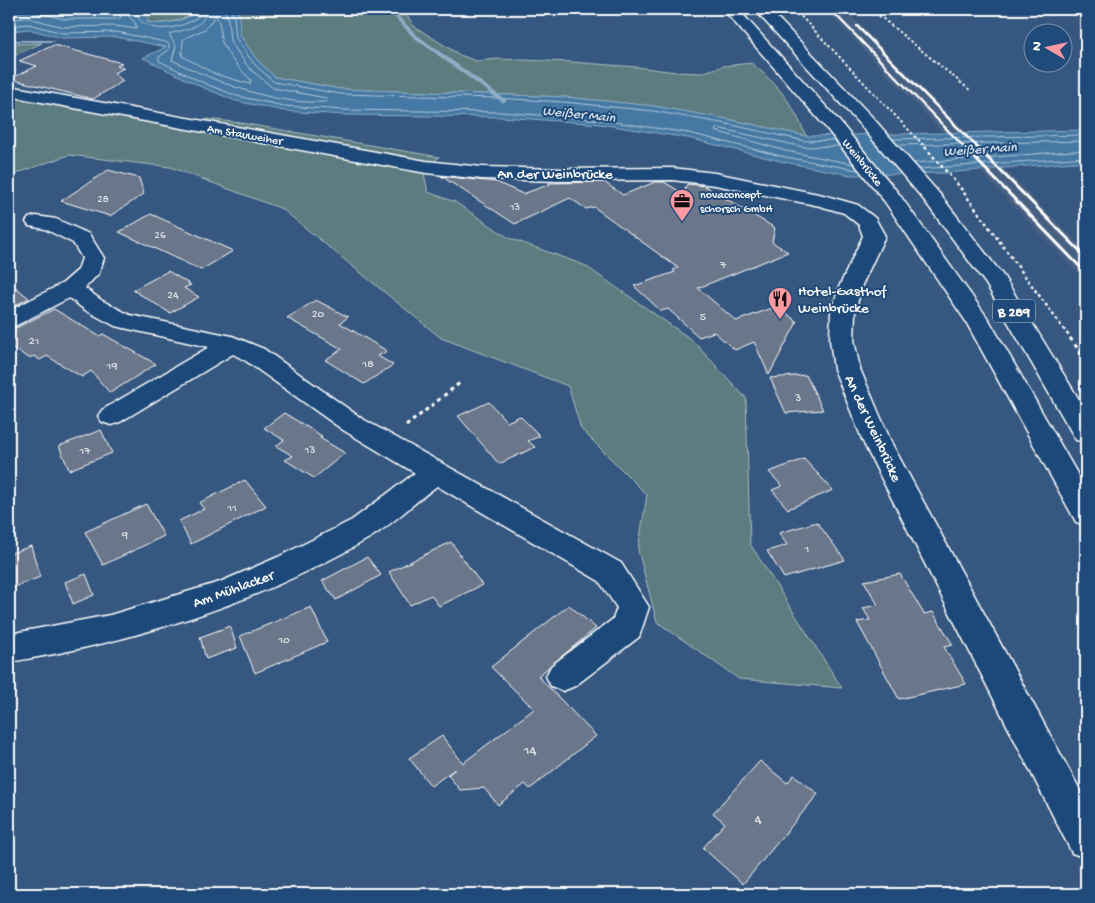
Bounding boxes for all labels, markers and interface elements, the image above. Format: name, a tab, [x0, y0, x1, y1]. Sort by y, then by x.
north arrow	[1022, 22, 1072, 72]
text: N	[1029, 41, 1047, 52]
water label: Weißer Main	[541, 103, 616, 128]
street label: Am Stauweiher	[206, 122, 285, 150]
street label: Weinbrücke	[838, 137, 885, 190]
water label: Weißer Main	[943, 139, 1018, 162]
street label: An der Weinbrücke	[497, 166, 613, 184]
office icon: novaconcept schorsch GmbH	[669, 188, 695, 222]
place label: novaconcept schorsch GmbH	[700, 189, 773, 217]
house number: 28	[97, 194, 109, 206]
house number: 13	[509, 202, 520, 214]
house number: 26	[155, 230, 166, 242]
house number: 7	[719, 259, 727, 273]
place label: Hotel-Gasthof Weinbrücke	[798, 283, 888, 318]
restaurant icon: Hotel-Gasthof Weinbrücke	[767, 286, 793, 320]
house number: 24	[167, 289, 179, 303]
road number: B 289	[993, 300, 1035, 322]
house number: 20	[312, 308, 325, 322]
house number: 5	[700, 311, 706, 325]
house number: 21	[29, 335, 40, 349]
house number: 18	[361, 358, 374, 372]
house number: 19	[106, 360, 117, 374]
street label: An der Weinbrücke	[840, 373, 905, 485]
house number: 3	[794, 392, 801, 406]
house number: 13	[303, 444, 316, 458]
house number: 17	[78, 445, 91, 459]
house number: 11	[226, 502, 237, 516]
house number: 9	[121, 529, 128, 543]
house number: 1	[804, 543, 810, 557]
street label: Am Mühlacker	[191, 566, 278, 613]
house number: 10	[277, 634, 290, 648]
house number: 14	[522, 742, 537, 760]
house number: 4	[754, 811, 762, 829]

